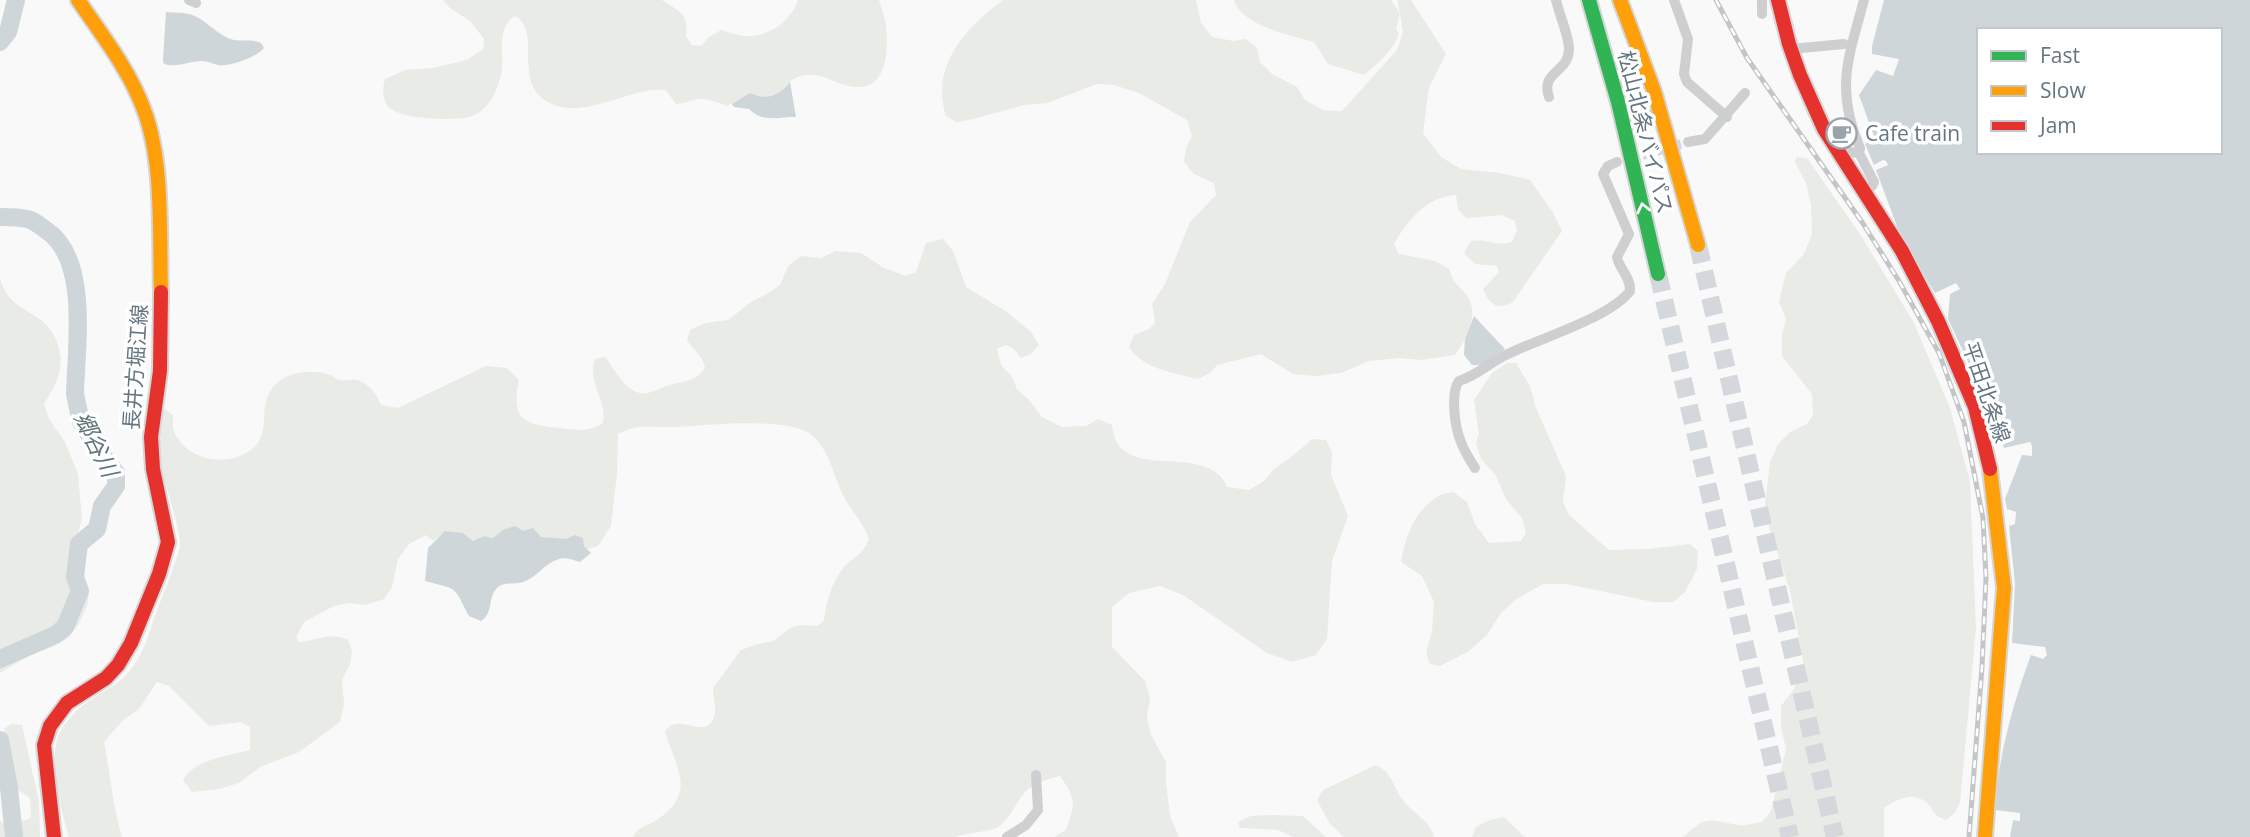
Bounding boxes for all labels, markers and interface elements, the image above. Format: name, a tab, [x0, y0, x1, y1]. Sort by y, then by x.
legend	[1977, 28, 2222, 154]
text: Fast	[2040, 41, 2080, 69]
street label: 松山北条バイパス	[1612, 47, 1680, 217]
text: Slow	[2040, 76, 2086, 104]
text: Jam	[2038, 111, 2077, 139]
cafe icon: Cafe train	[1825, 116, 1859, 150]
place label: Cafe train	[1865, 119, 1960, 147]
one-way arrow	[1637, 202, 1652, 214]
street label: 長井方堀江線	[117, 303, 153, 431]
street label: 平田北条線	[1957, 338, 2017, 446]
water label: 郷谷川	[67, 406, 128, 485]

